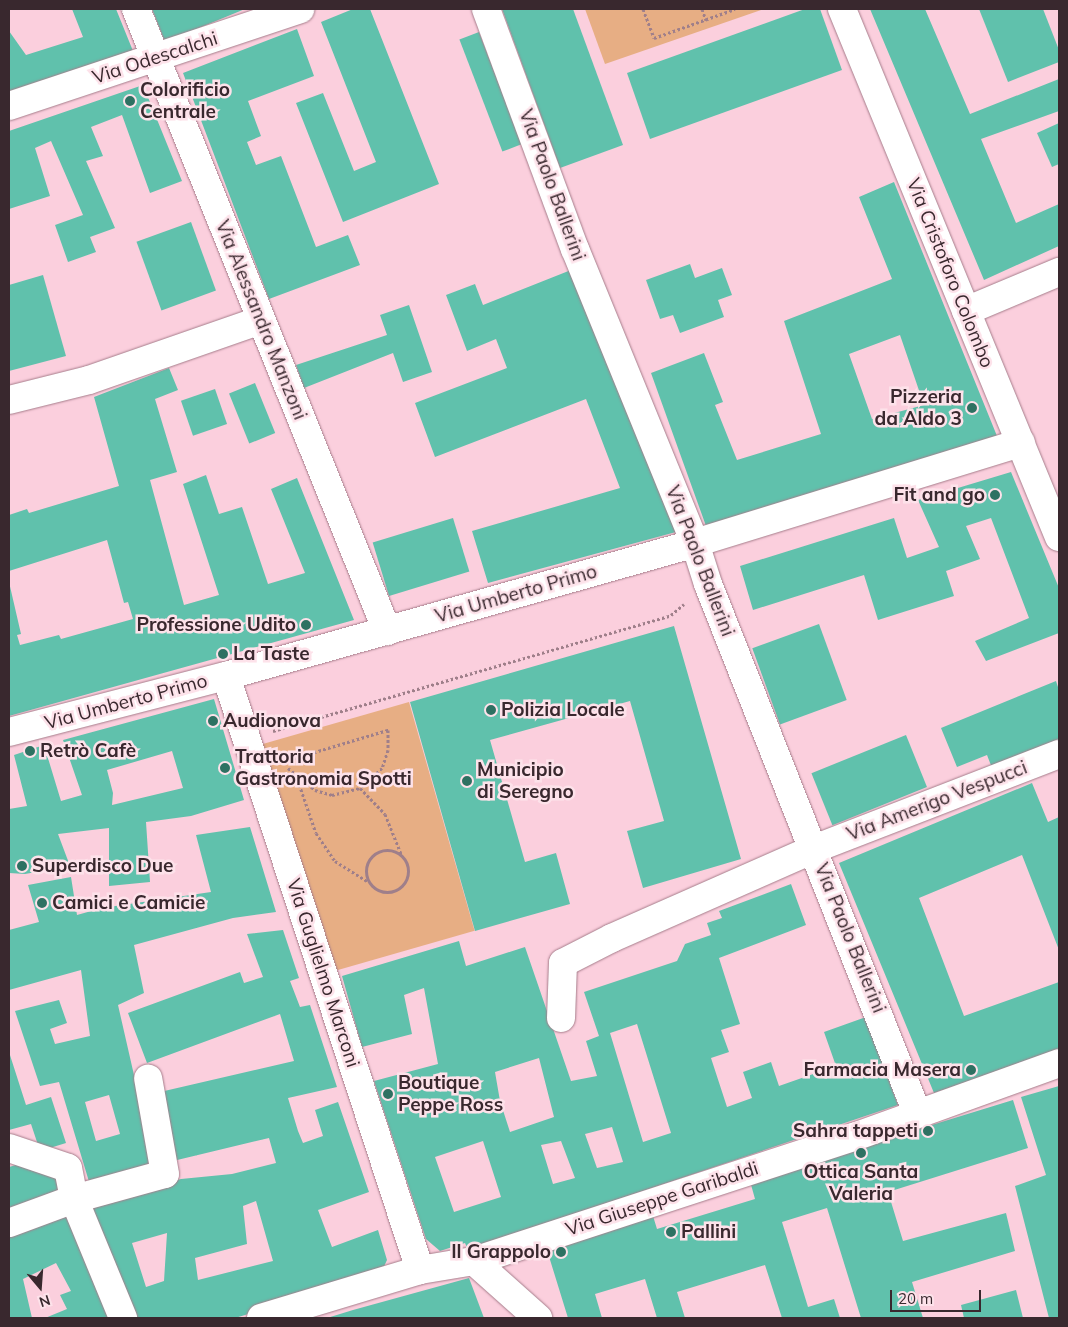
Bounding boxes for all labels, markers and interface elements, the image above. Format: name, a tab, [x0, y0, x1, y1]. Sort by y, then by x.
street label: Via Odescalchi	[90, 27, 220, 89]
place label: Colorificio Centrale	[140, 79, 230, 123]
marker: Colorificio Centrale	[124, 95, 136, 107]
street label: Via Paolo Ballerini	[514, 106, 590, 264]
street label: Via Cristoforo Colombo	[902, 175, 998, 371]
street label: Via Alessandro Manzoni	[210, 217, 312, 423]
place label: Pizzeria da Aldo 3	[874, 386, 962, 430]
marker: Pizzeria da Aldo 3	[966, 402, 978, 414]
street label: Via Paolo Ballerini	[661, 483, 739, 639]
place label: Fit and go	[893, 484, 985, 506]
marker: Fit and go	[989, 489, 1001, 501]
street label: Via Umberto Primo	[432, 560, 600, 628]
place label: Professione Udito	[136, 614, 296, 636]
marker: Professione Udito	[300, 619, 312, 631]
place label: La Taste	[233, 643, 310, 665]
marker: La Taste	[217, 648, 229, 660]
street label: Via Umberto Primo	[42, 669, 210, 735]
place label: Polizia Locale	[501, 699, 625, 721]
marker: Polizia Locale	[485, 704, 497, 716]
place label: Audionova	[223, 710, 321, 732]
marker: Audionova	[207, 715, 219, 727]
place label: Retrò Cafè	[40, 740, 136, 762]
marker: Retrò Cafè	[24, 745, 36, 757]
place label: Trattoria Gastronomia Spotti	[235, 746, 412, 790]
street label: Via Amerigo Vespucci	[844, 756, 1030, 846]
place label: Municipio di Seregno	[477, 759, 574, 803]
marker: Trattoria Gastronomia Spotti	[219, 762, 231, 774]
marker: Municipio di Seregno	[461, 775, 473, 787]
place label: Superdisco Due	[32, 855, 173, 877]
marker: Superdisco Due	[16, 860, 28, 872]
street label: Via Paolo Ballerini	[810, 860, 890, 1016]
street label: Via Guglielmo Marconi	[282, 876, 364, 1070]
place label: Camici e Camicie	[52, 892, 205, 914]
marker: Camici e Camicie	[36, 897, 48, 909]
place label: Farmacia Masera	[803, 1059, 961, 1081]
marker: Farmacia Masera	[965, 1064, 977, 1076]
place label: Boutique Peppe Ross	[398, 1072, 503, 1116]
marker: Boutique Peppe Ross	[382, 1088, 394, 1100]
place label: Sahra tappeti	[793, 1120, 918, 1142]
marker: Sahra tappeti	[922, 1125, 934, 1137]
marker: Ottica Santa Valeria	[855, 1147, 867, 1159]
street label: Via Giuseppe Garibaldi	[563, 1157, 761, 1241]
place label: Ottica Santa Valeria	[804, 1161, 918, 1205]
place label: Pallini	[681, 1221, 736, 1243]
marker: Pallini	[665, 1226, 677, 1238]
place label: Il Grappolo	[451, 1241, 551, 1263]
marker: Il Grappolo	[555, 1246, 567, 1258]
north arrow	[15, 1262, 65, 1312]
scale bar	[893, 1280, 984, 1312]
text: 20 m	[898, 1289, 933, 1308]
text: N	[37, 1291, 52, 1311]

